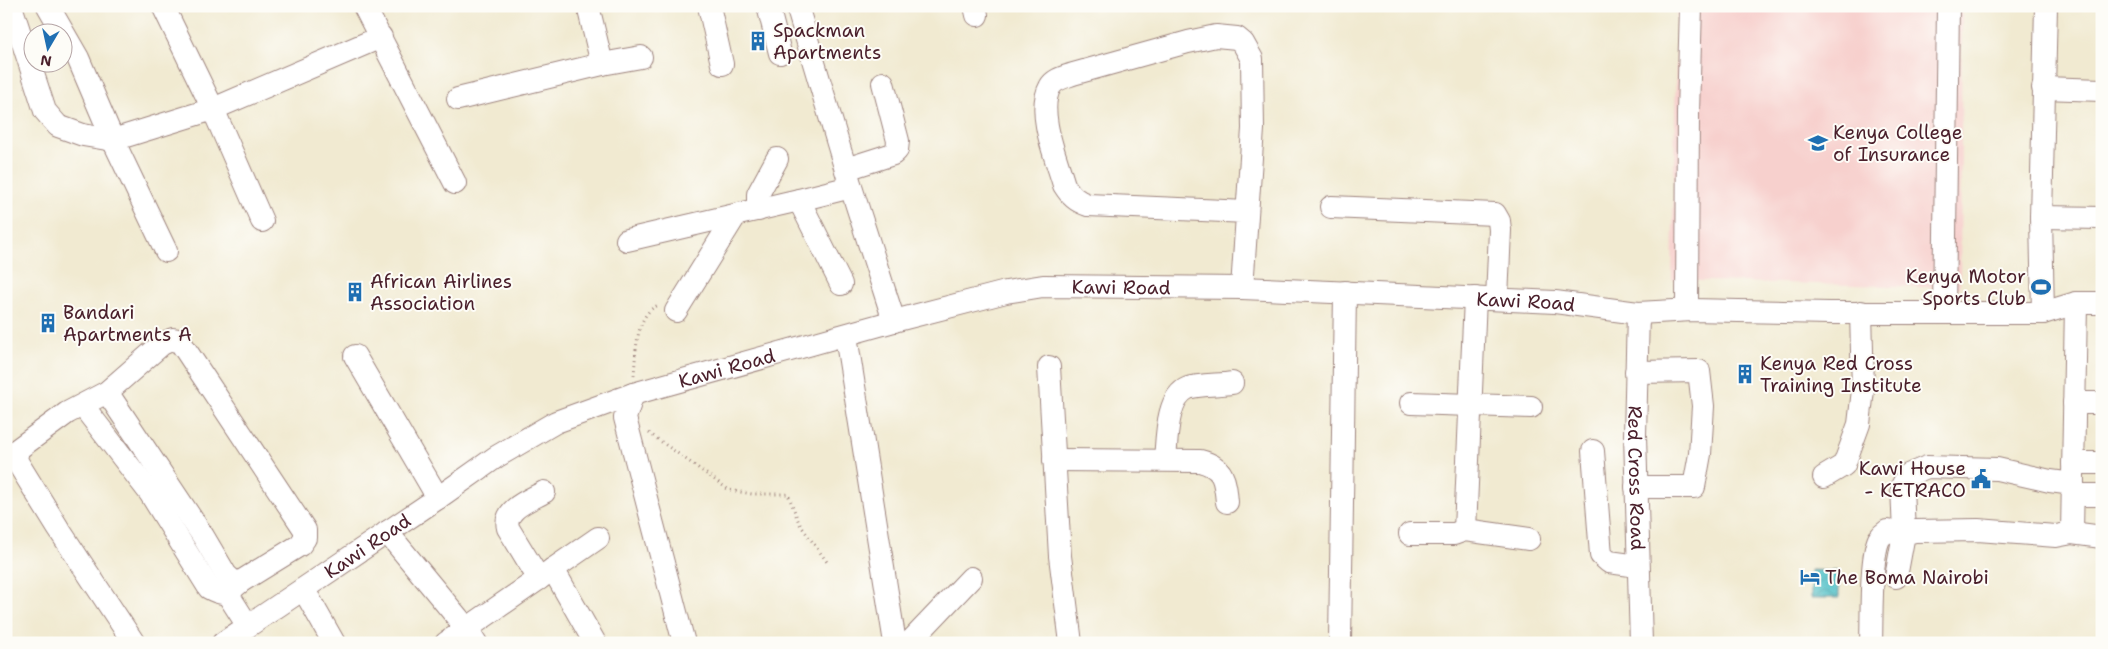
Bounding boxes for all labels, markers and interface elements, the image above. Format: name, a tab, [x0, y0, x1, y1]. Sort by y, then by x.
place label: Spackman Apartments	[773, 18, 881, 65]
north arrow	[22, 22, 72, 72]
building icon: Spackman Apartments	[747, 30, 769, 52]
text: N	[39, 51, 53, 71]
place label: Kenya College of Insurance	[1833, 120, 1962, 167]
school or university icon: Kenya College of Insurance	[1807, 132, 1829, 154]
place label: Kenya Motor Sports Club	[1906, 264, 2026, 311]
place label: African Airlines Association	[370, 269, 512, 316]
street label: Kawi Road	[1071, 274, 1171, 300]
sports icon: Kenya Motor Sports Club	[2030, 276, 2052, 298]
building icon: African Airlines Association	[344, 281, 366, 303]
street label: Kawi Road	[1476, 286, 1577, 317]
place label: Bandari Apartments A	[63, 300, 192, 347]
building icon: Bandari Apartments A	[37, 312, 59, 334]
street label: Kawi Road	[676, 342, 778, 393]
place label: Kenya Red Cross Training Institute	[1760, 351, 1922, 398]
building icon: Kenya Red Cross Training Institute	[1734, 363, 1756, 385]
street label: Red Cross Road	[1622, 405, 1651, 551]
place label: Kawi House - KETRACO	[1859, 456, 1966, 503]
public building icon: Kawi House - KETRACO	[1970, 468, 1992, 490]
street label: Kawi Road	[319, 508, 415, 584]
place label: The Boma Nairobi	[1825, 565, 1989, 590]
hotel icon: The Boma Nairobi	[1799, 566, 1821, 588]

